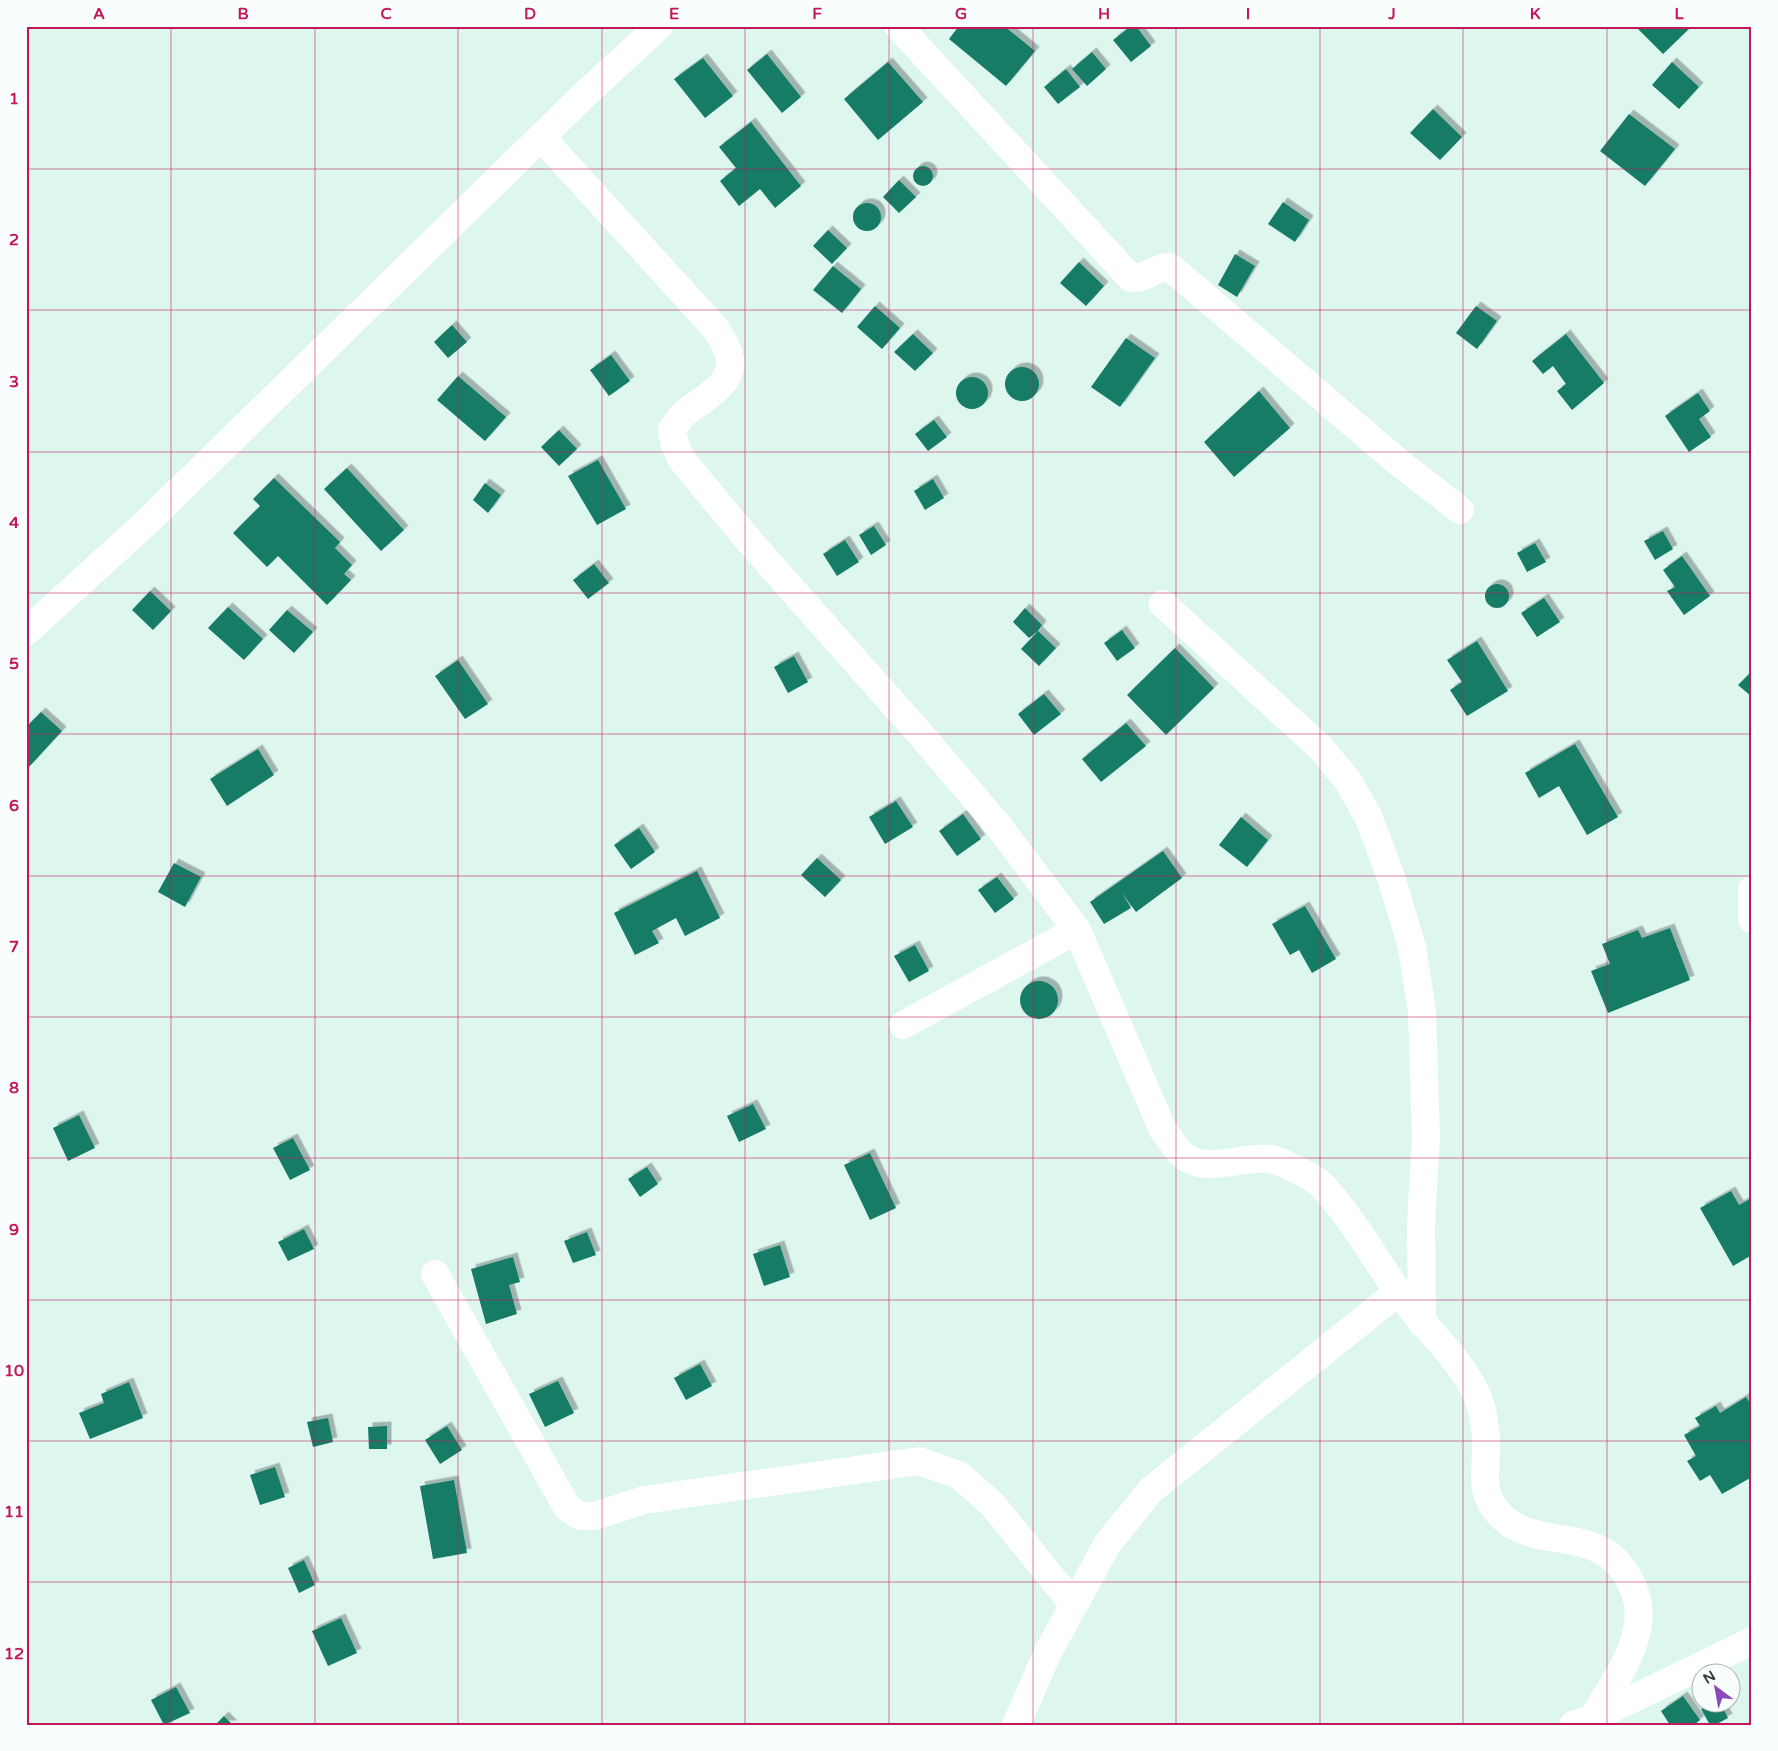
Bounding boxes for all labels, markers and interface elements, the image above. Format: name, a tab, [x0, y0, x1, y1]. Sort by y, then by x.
text: A	[93, 4, 105, 24]
text: B	[237, 4, 249, 24]
text: C	[380, 4, 392, 24]
text: D	[524, 4, 536, 24]
text: E	[669, 4, 679, 24]
text: F	[812, 4, 822, 24]
text: G	[955, 4, 967, 24]
text: H	[1098, 4, 1110, 24]
text: I	[1246, 4, 1250, 24]
text: J	[1387, 4, 1396, 24]
text: K	[1530, 4, 1541, 24]
text: L	[1674, 4, 1684, 24]
text: 1	[9, 89, 19, 109]
text: 2	[9, 230, 19, 250]
text: 3	[9, 372, 19, 392]
text: 4	[9, 513, 19, 533]
text: 5	[9, 654, 19, 674]
text: 6	[9, 796, 19, 816]
text: 7	[9, 937, 19, 957]
text: 8	[9, 1078, 19, 1098]
text: 9	[9, 1220, 19, 1240]
text: 10	[4, 1361, 24, 1381]
text: 11	[4, 1502, 24, 1522]
text: 12	[4, 1644, 24, 1664]
north arrow	[1690, 1664, 1740, 1714]
text: N	[1700, 1667, 1719, 1688]

